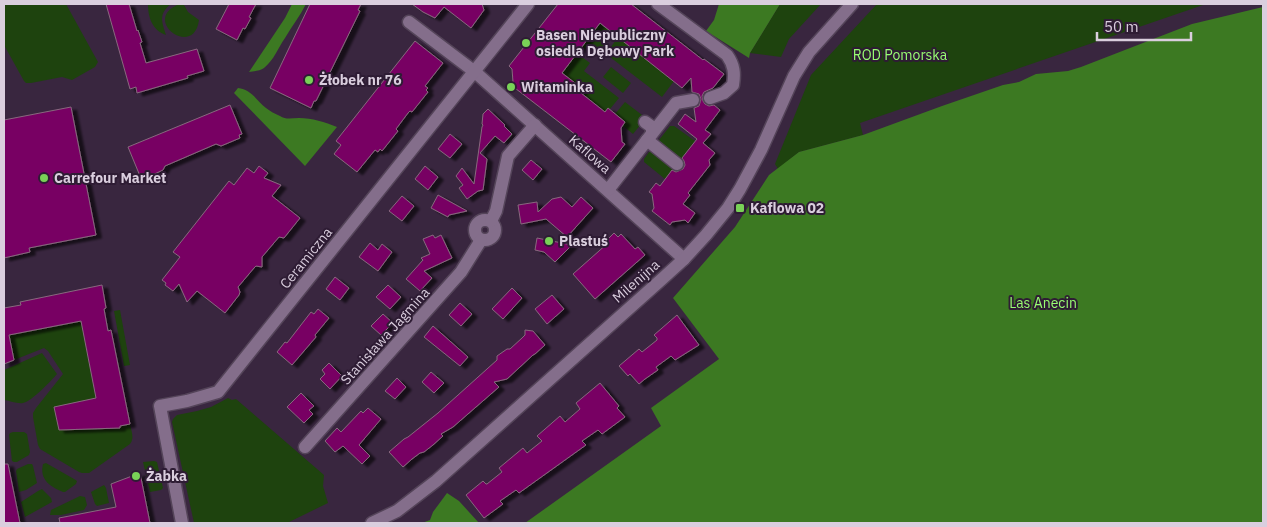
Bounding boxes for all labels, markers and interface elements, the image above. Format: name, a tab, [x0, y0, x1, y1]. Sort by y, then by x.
scale bar	[1097, 10, 1191, 42]
text: 50 m	[1104, 17, 1139, 36]
place label: Basen Niepubliczny osiedla Dębowy Park	[536, 26, 675, 60]
marker: Basen Niepubliczny osiedla Dębowy Park	[520, 37, 532, 49]
park label: ROD Pomorska	[853, 46, 948, 64]
place label: Żłobek nr 76	[319, 71, 402, 89]
marker: Żłobek nr 76	[303, 74, 315, 86]
place label: Witaminka	[521, 78, 593, 96]
marker: Witaminka	[505, 81, 517, 93]
street label: Kaflowa	[565, 131, 615, 178]
place label: Carrefour Market	[54, 169, 166, 187]
marker: Carrefour Market	[38, 172, 50, 184]
place label: Kaflowa 02	[750, 199, 824, 217]
marker: Kaflowa 02	[734, 202, 746, 214]
street label: Ceramiczna	[276, 223, 336, 292]
place label: Plastuś	[559, 232, 608, 250]
marker: Plastuś	[543, 235, 555, 247]
street label: Milenijna	[609, 255, 664, 306]
street label: Stanisława Jagmina	[337, 283, 434, 388]
park label: Las Anecin	[1009, 294, 1077, 312]
place label: Żabka	[146, 467, 187, 485]
marker: Żabka	[130, 470, 142, 482]

